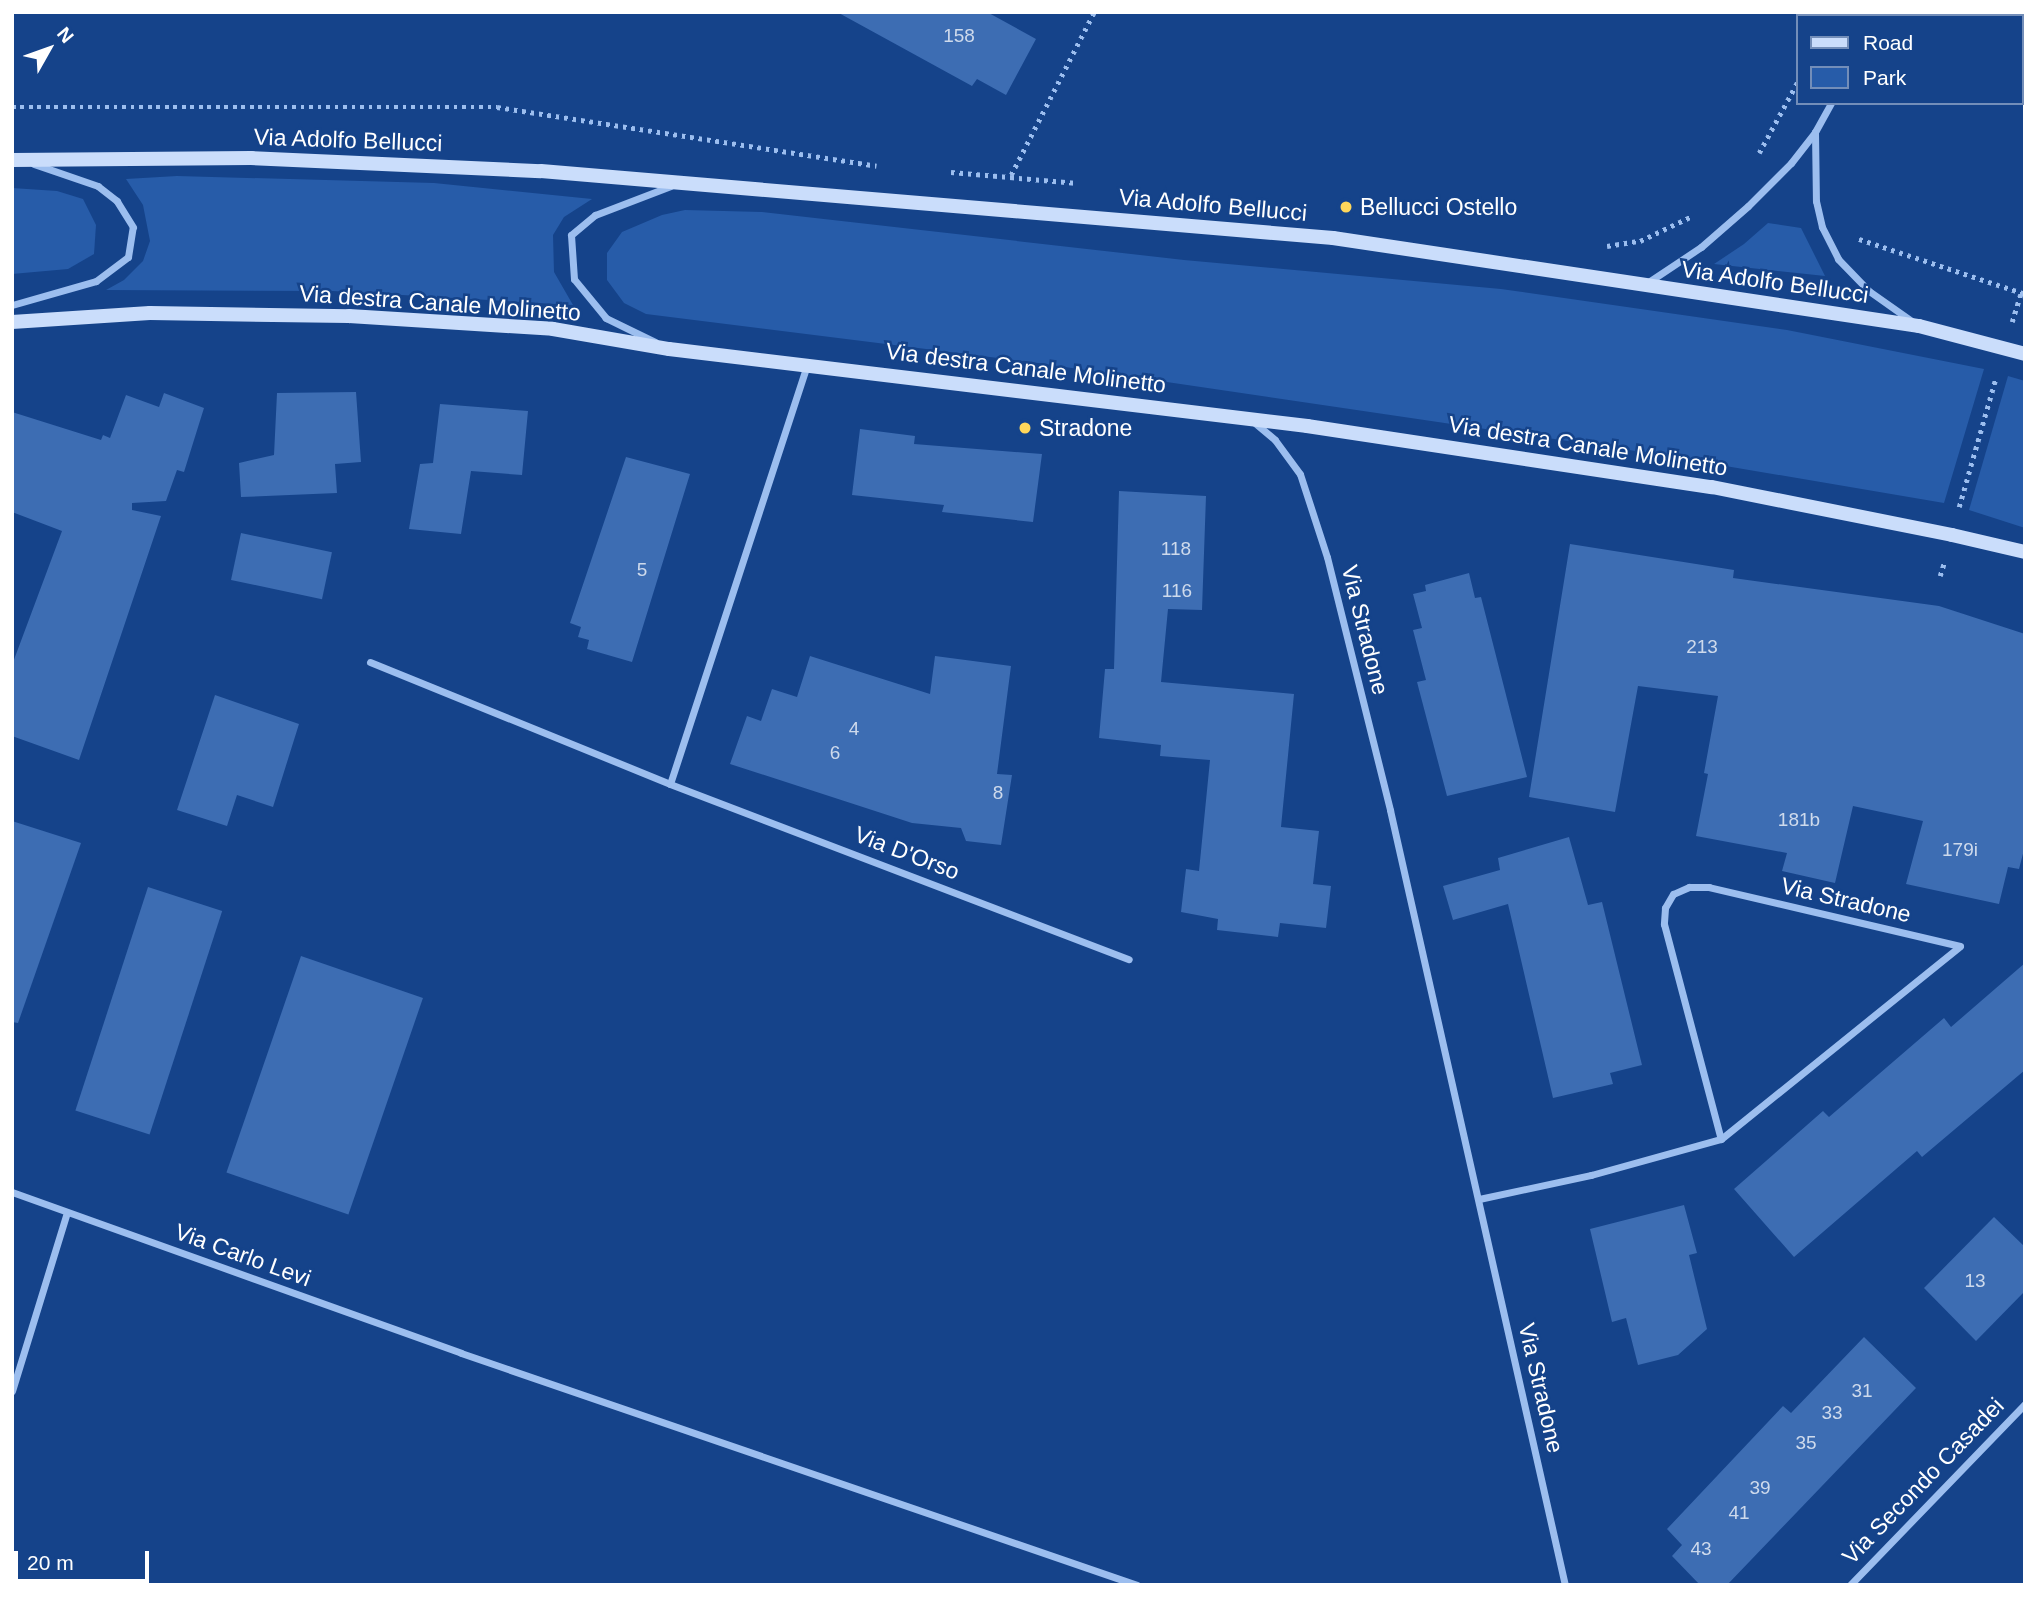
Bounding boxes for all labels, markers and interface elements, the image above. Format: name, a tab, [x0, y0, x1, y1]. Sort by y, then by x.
north arrow	[14, 14, 84, 84]
legend	[1796, 14, 2023, 105]
text: N	[53, 23, 78, 47]
house number: 158	[943, 25, 975, 47]
text: Road	[1863, 31, 1913, 54]
text: Park	[1863, 66, 1906, 89]
street label: Via Adolfo Bellucci	[253, 123, 443, 157]
street label: Via Adolfo Bellucci	[1117, 183, 1309, 227]
place label: Bellucci Ostello	[1360, 193, 1517, 221]
marker: Bellucci Ostello	[1338, 199, 1354, 215]
street label: Via Adolfo Bellucci	[1679, 255, 1871, 309]
street label: Via destra Canale Molinetto	[298, 279, 582, 327]
street label: Via destra Canale Molinetto	[884, 337, 1168, 399]
street label: Via destra Canale Molinetto	[1447, 410, 1729, 482]
place label: Stradone	[1039, 414, 1132, 442]
marker: Stradone	[1017, 420, 1033, 436]
house number: 118	[1161, 538, 1191, 560]
house number: 5	[637, 559, 647, 581]
street label: Via Stradone	[1336, 562, 1394, 698]
house number: 116	[1162, 580, 1192, 602]
house number: 213	[1686, 636, 1718, 658]
house number: 4	[849, 718, 859, 740]
house number: 6	[830, 742, 840, 764]
house number: 8	[993, 782, 1003, 804]
house number: 181b	[1778, 809, 1820, 831]
street label: Via D'Orso	[851, 820, 963, 886]
house number: 179i	[1942, 839, 1978, 861]
street label: Via Stradone	[1778, 872, 1914, 928]
street label: Via Carlo Levi	[171, 1218, 315, 1292]
house number: 13	[1964, 1270, 1986, 1292]
street label: Via Stradone	[1513, 1320, 1569, 1456]
house number: 31	[1851, 1380, 1873, 1402]
street label: Via Secondo Casadei	[1836, 1392, 2010, 1570]
house number: 33	[1821, 1402, 1843, 1424]
house number: 35	[1795, 1432, 1817, 1454]
house number: 39	[1749, 1477, 1771, 1499]
house number: 41	[1728, 1502, 1750, 1524]
scale bar	[18, 1538, 152, 1582]
house number: 43	[1690, 1538, 1712, 1560]
text: 20 m	[27, 1551, 74, 1574]

